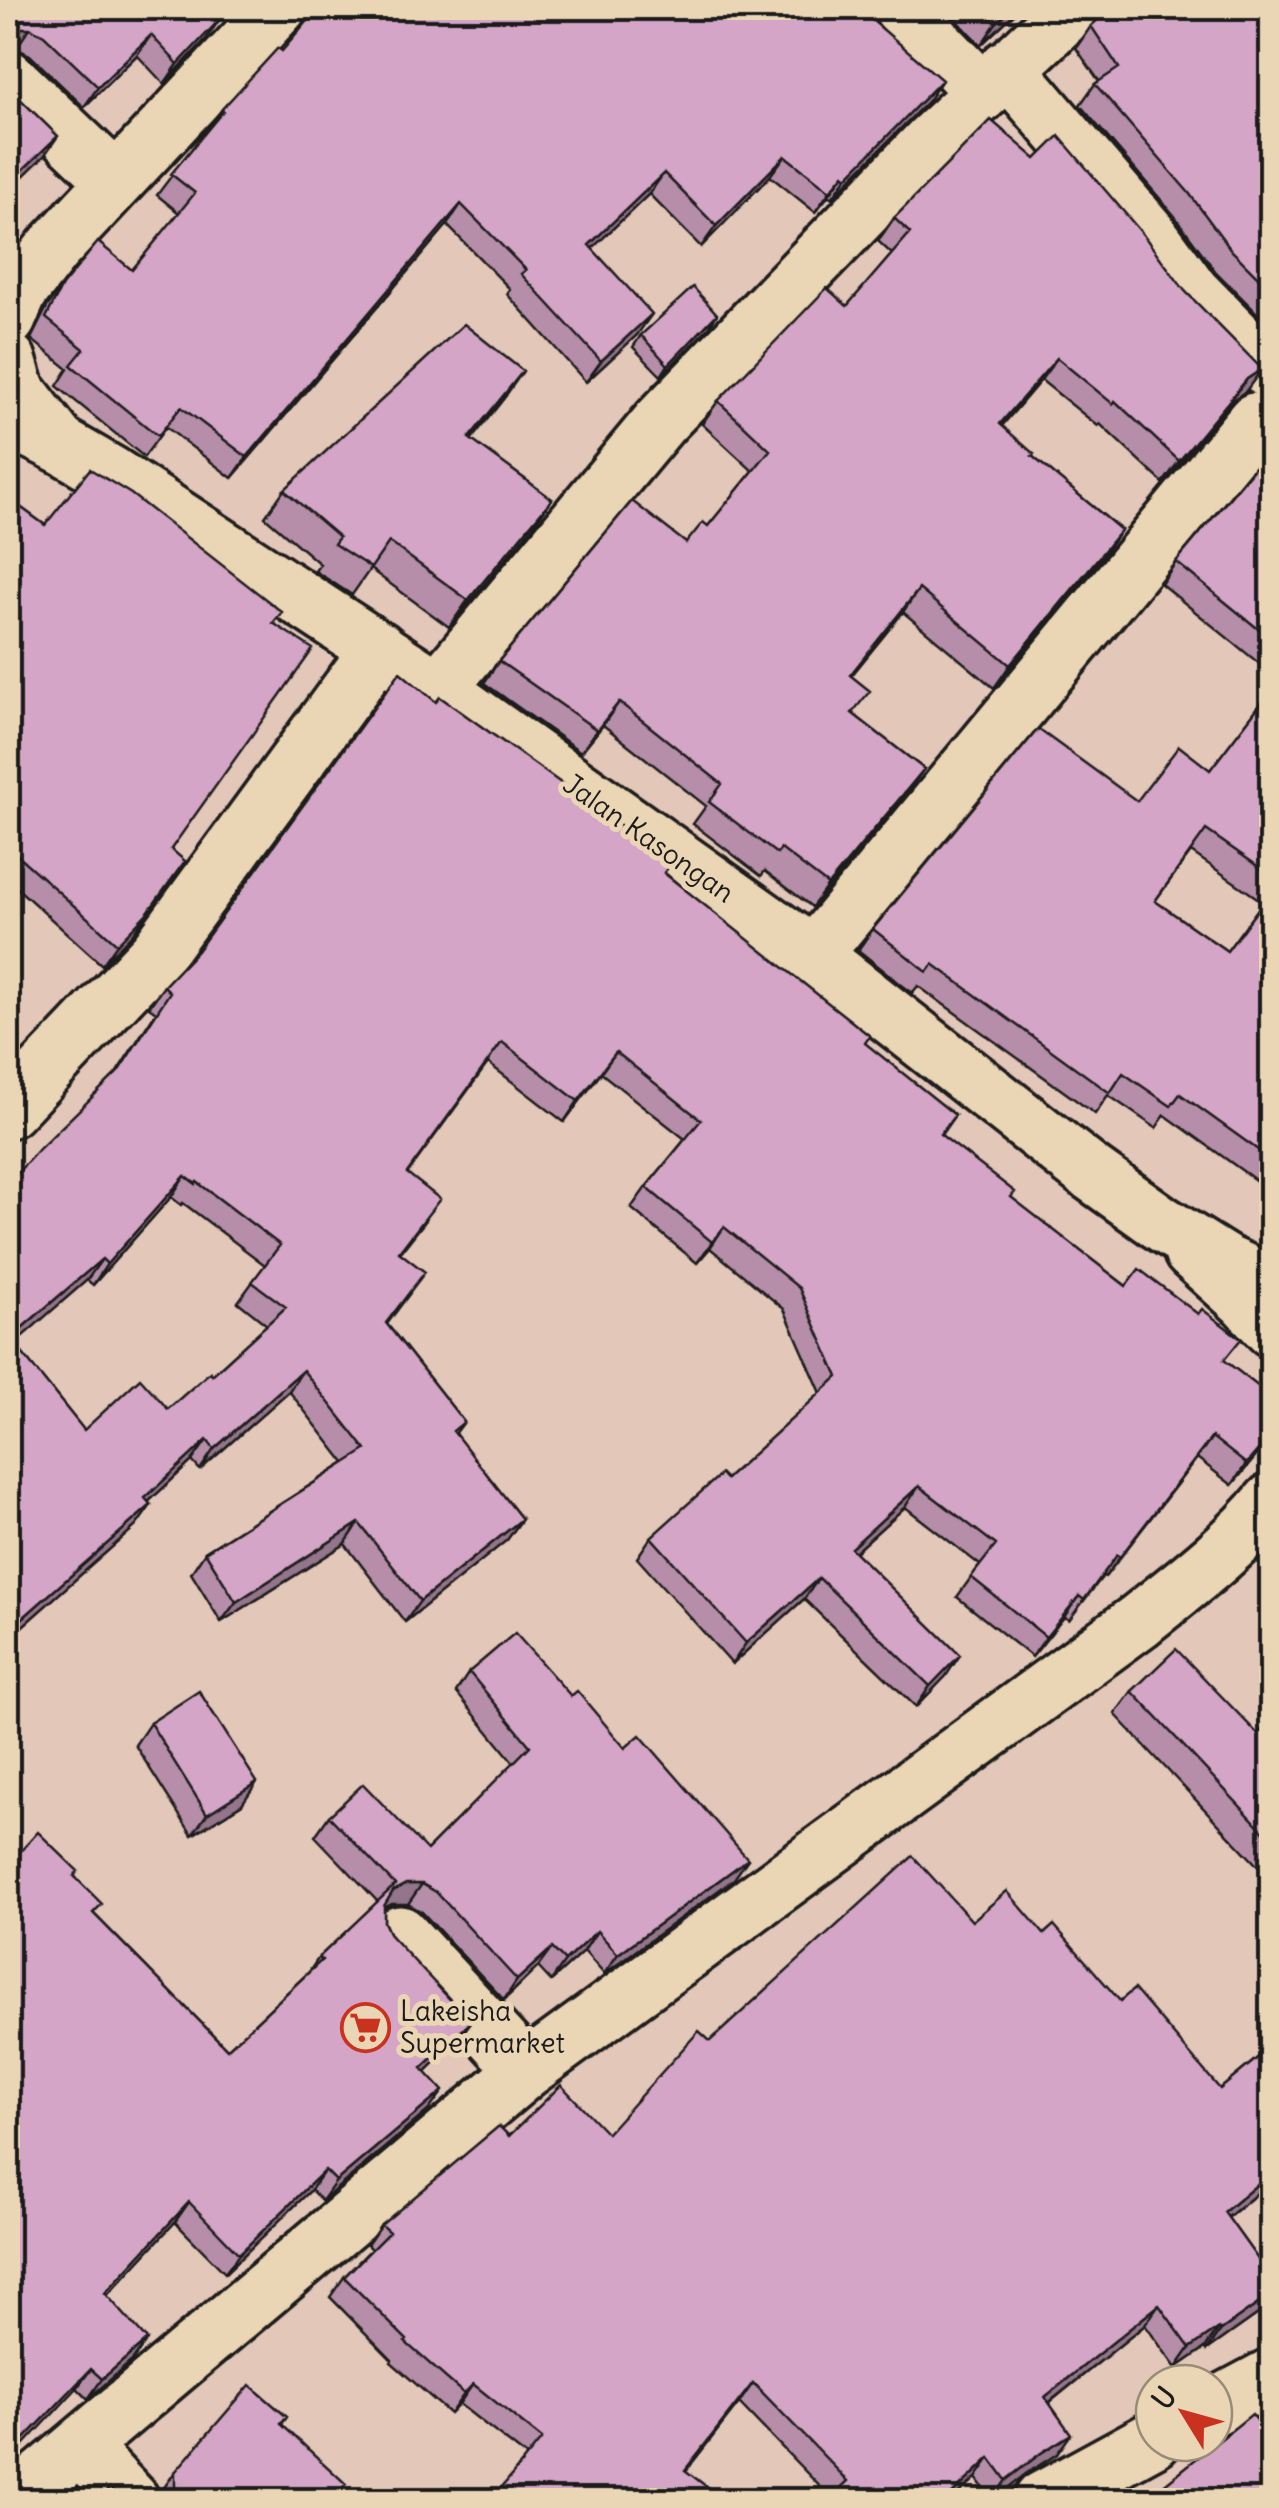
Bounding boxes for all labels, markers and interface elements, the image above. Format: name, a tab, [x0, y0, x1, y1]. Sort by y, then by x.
street label: Jalan Kasongan	[556, 766, 742, 910]
place label: Lakeisha Supermarket	[400, 1993, 565, 2061]
supermarket icon: Lakeisha Supermarket	[339, 2001, 391, 2053]
north arrow	[1134, 2363, 1234, 2463]
text: U	[1144, 2379, 1184, 2416]

